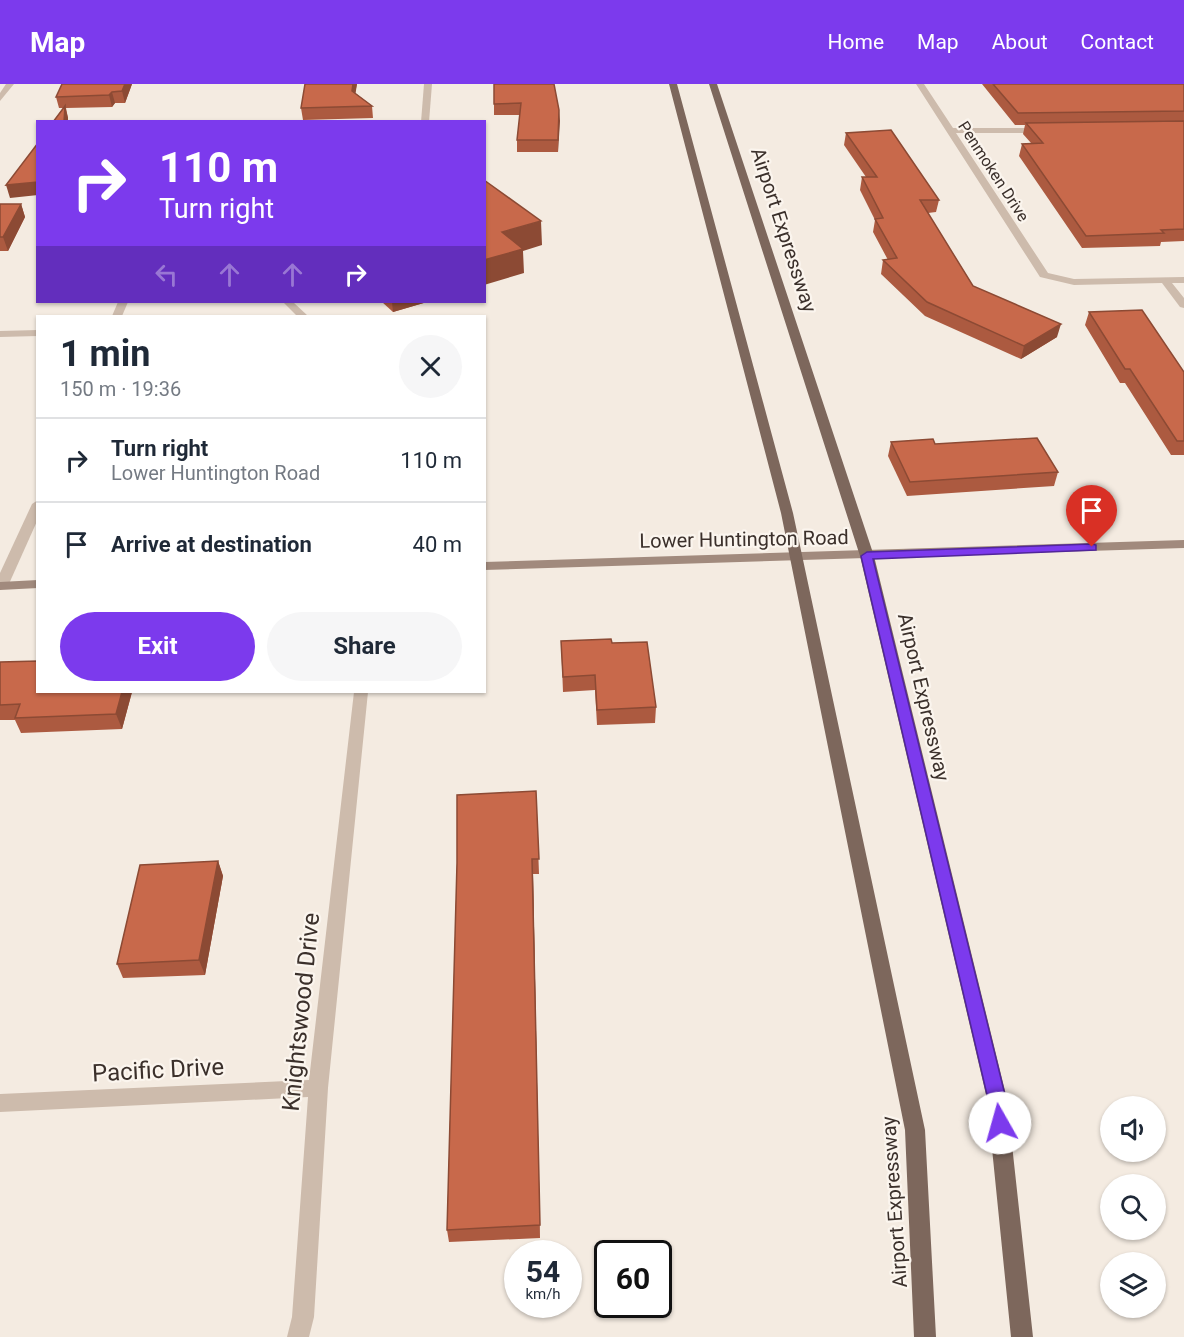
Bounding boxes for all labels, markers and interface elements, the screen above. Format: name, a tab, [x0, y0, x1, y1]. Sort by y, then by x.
text: Map	[30, 26, 85, 59]
text: Home	[828, 30, 884, 54]
text: Map	[917, 30, 959, 54]
text: About	[992, 30, 1048, 54]
text: Contact	[1081, 30, 1154, 54]
street label: Penmoken Drive	[954, 118, 1033, 225]
text: 110 m	[159, 143, 278, 192]
icon: right	[60, 144, 138, 222]
street label: Airport Expressway	[746, 145, 822, 316]
text: Turn right	[159, 193, 274, 225]
icon: left	[150, 258, 183, 291]
icon: ahead	[213, 258, 246, 291]
icon: ahead	[276, 258, 309, 291]
icon: right	[339, 258, 372, 291]
text: 1 min	[60, 333, 151, 375]
button: close	[399, 335, 462, 398]
text: 150 m · 19:36	[60, 377, 181, 401]
text: Turn right	[111, 436, 208, 461]
icon: right	[60, 444, 93, 477]
text: 110 m	[400, 448, 462, 473]
text: Lower Huntington Road	[111, 461, 320, 485]
pin	[1066, 485, 1117, 547]
icon: arrive	[1075, 494, 1108, 527]
street label: Lower Huntington Road	[639, 525, 849, 553]
icon: arrive	[60, 528, 93, 561]
text: Arrive at destination	[111, 532, 312, 557]
text: 40 m	[413, 532, 462, 557]
street label: Airport Expressway	[893, 611, 955, 784]
button: Exit	[60, 612, 255, 681]
button: Share	[267, 612, 462, 681]
street label: Knightswood Drive	[277, 911, 325, 1113]
street label: Pacific Drive	[91, 1053, 225, 1087]
position arrow	[968, 1091, 1032, 1155]
map controls	[1100, 1096, 1166, 1318]
button: sound	[1100, 1096, 1166, 1162]
street label: Airport Expressway	[876, 1115, 912, 1288]
button: search	[1100, 1174, 1166, 1240]
speed limit sign: 60	[594, 1240, 672, 1318]
button: layers	[1100, 1252, 1166, 1318]
text: 54	[526, 1254, 560, 1289]
text: km/h	[525, 1285, 561, 1303]

